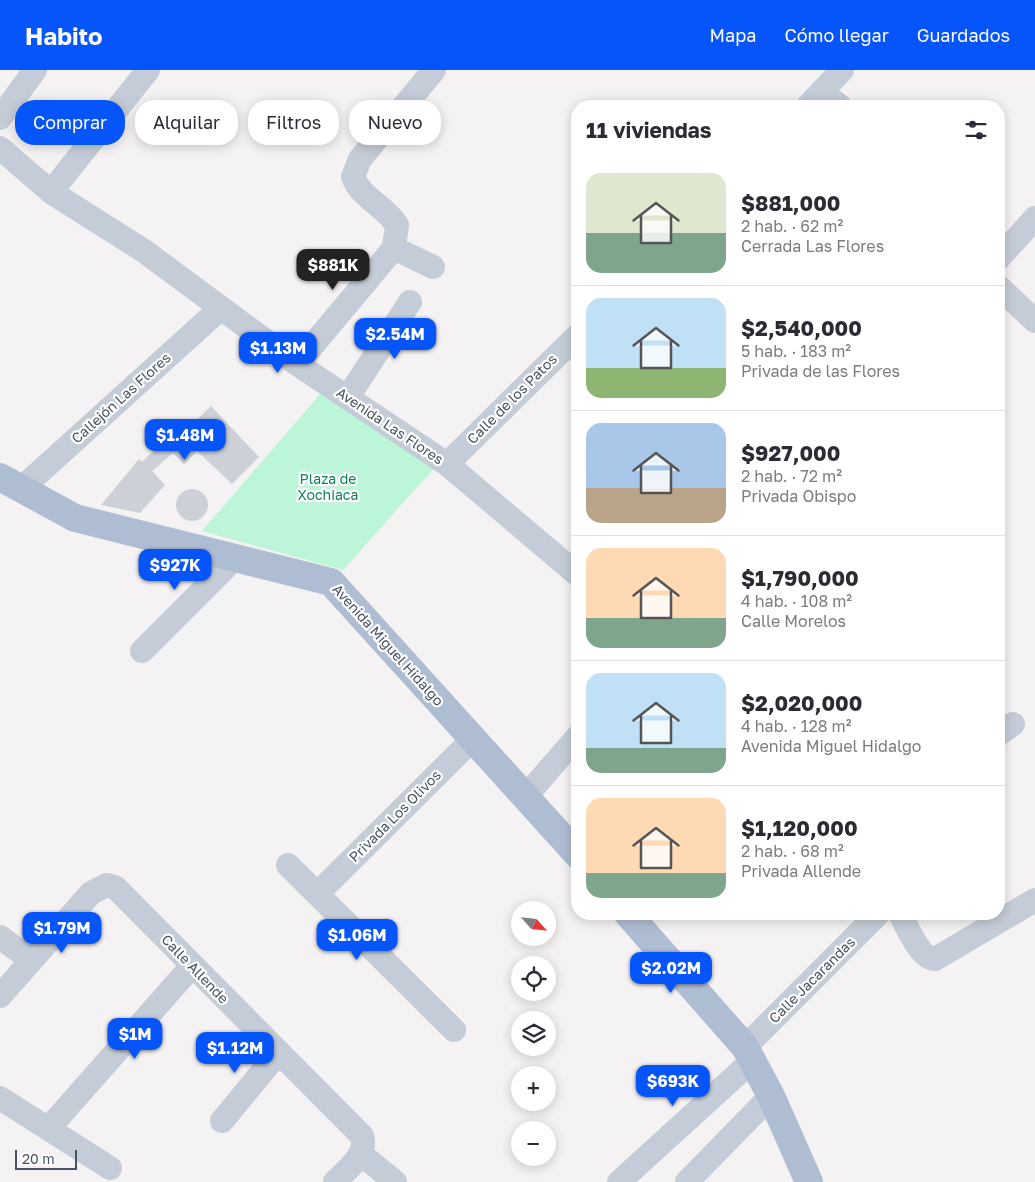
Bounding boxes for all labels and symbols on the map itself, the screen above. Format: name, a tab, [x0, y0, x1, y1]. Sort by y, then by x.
pin: $881K	[298, 248, 368, 291]
pin: $2.54M	[354, 318, 436, 360]
pin: $1.13M	[237, 332, 319, 374]
street label: Callejón Las Flores	[68, 349, 174, 447]
street label: Calle de los Patos	[463, 350, 560, 447]
street label: Avenida Las Flores	[334, 383, 447, 468]
pin: $1.48M	[144, 418, 226, 461]
park label: Plaza de Xochiaca	[298, 470, 358, 503]
pin: $927K	[140, 548, 210, 591]
street label: Avenida Miguel Hidalgo	[329, 580, 447, 709]
street label: Privada Los Olivos	[345, 766, 444, 865]
north arrow	[511, 901, 556, 946]
pin: $1.79M	[21, 912, 103, 954]
pin: $1.06M	[316, 918, 398, 961]
street label: Calle Allende	[158, 931, 232, 1007]
street label: Calle Jacarandas	[765, 933, 858, 1026]
pin: $2.02M	[630, 952, 712, 994]
pin: $1M	[111, 1018, 159, 1060]
pin: $1.12M	[194, 1032, 276, 1074]
pin: $693K	[638, 1064, 708, 1107]
scale bar	[15, 1147, 78, 1170]

